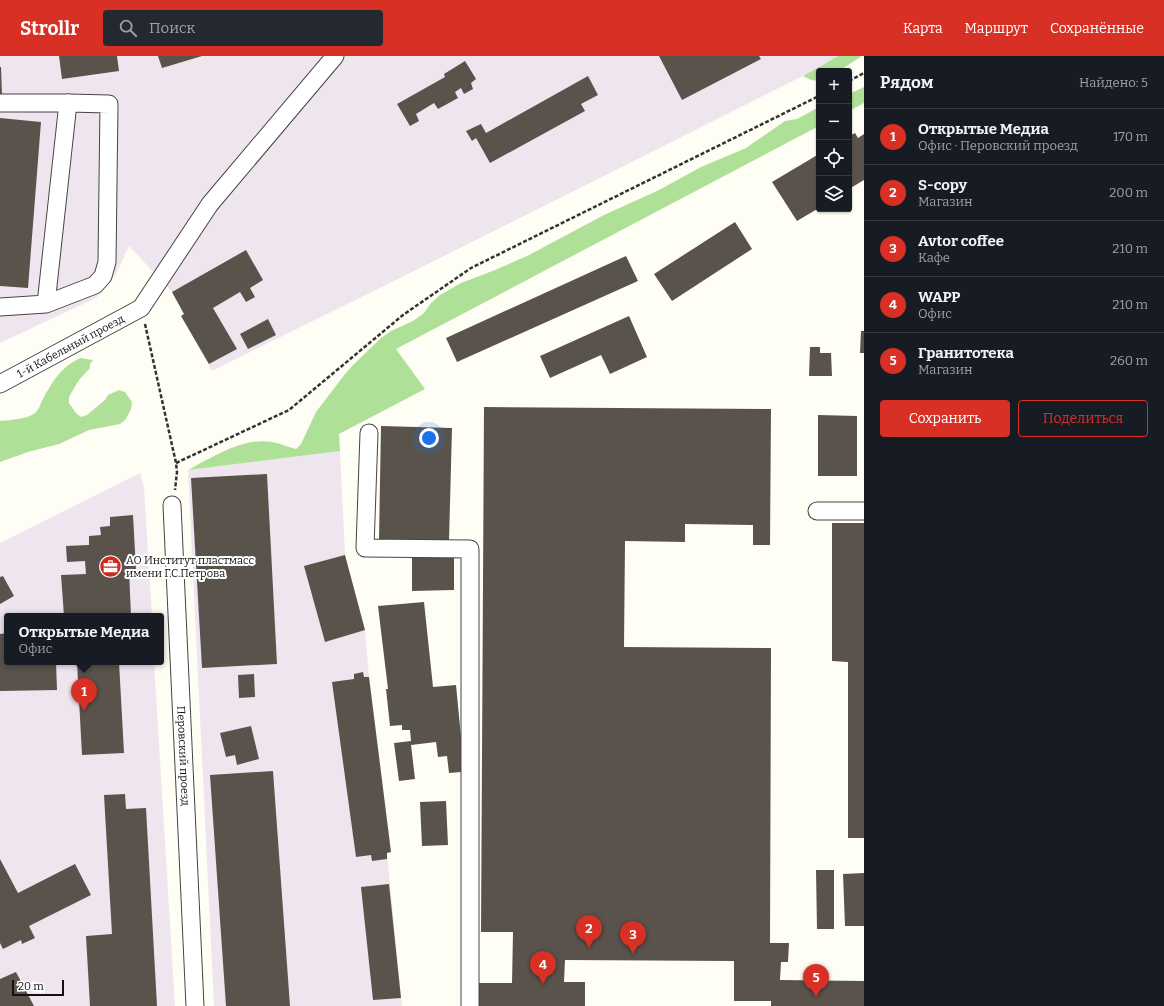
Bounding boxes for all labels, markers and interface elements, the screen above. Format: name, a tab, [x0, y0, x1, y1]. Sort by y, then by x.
search box	[103, 10, 383, 46]
text: Strollr	[20, 17, 79, 40]
icon: search	[117, 17, 139, 39]
text: Поиск	[149, 19, 195, 37]
text: Карта	[903, 20, 943, 37]
text: Маршрут	[965, 20, 1028, 37]
text: Сохранённые	[1050, 20, 1144, 37]
map controls	[816, 68, 852, 212]
button: +	[816, 68, 852, 104]
text: Рядом	[880, 72, 933, 93]
text: Найдено: 5	[1079, 75, 1148, 90]
button: −	[816, 104, 852, 140]
text: Открытые Медиа	[918, 120, 1049, 138]
text: 1	[890, 129, 896, 144]
text: 170 m	[1113, 129, 1148, 144]
text: Офис · Перовский проезд	[918, 138, 1078, 153]
button: locate	[816, 140, 852, 176]
button: layers	[816, 176, 852, 212]
text: S-copy	[918, 176, 967, 194]
text: 2	[889, 185, 897, 200]
text: 200 m	[1109, 185, 1148, 200]
text: Магазин	[918, 194, 973, 209]
text: Avtor coffee	[918, 232, 1004, 250]
text: 3	[889, 241, 897, 256]
text: 210 m	[1112, 241, 1148, 256]
text: Кафе	[918, 250, 950, 265]
text: WAPP	[918, 288, 960, 306]
text: 4	[889, 297, 897, 312]
text: 210 m	[1112, 297, 1148, 312]
text: Офис	[918, 306, 952, 321]
street label: 1-й Кабельный проезд	[15, 312, 127, 380]
text: Гранитотека	[918, 344, 1014, 362]
text: 5	[889, 353, 897, 368]
text: 260 m	[1110, 353, 1148, 368]
text: Магазин	[918, 362, 973, 377]
button: Сохранить	[880, 400, 1010, 437]
button: Поделиться	[1018, 400, 1148, 437]
your location	[419, 428, 439, 448]
office icon: АО Институт пластмасс имени Г.С.Петрова	[97, 553, 123, 579]
place label: АО Институт пластмасс имени Г.С.Петрова	[126, 554, 255, 580]
popup	[4, 613, 164, 665]
text: Открытые Медиа	[19, 623, 149, 641]
text: Офис	[19, 641, 52, 656]
pin: 1	[71, 678, 97, 711]
street label: Перовский проезд	[175, 706, 192, 806]
pin: 2	[576, 915, 602, 948]
pin: 3	[620, 921, 646, 954]
pin: 4	[530, 951, 556, 984]
pin: 5	[803, 964, 829, 997]
scale bar	[12, 978, 64, 997]
text: 20 m	[18, 980, 44, 993]

